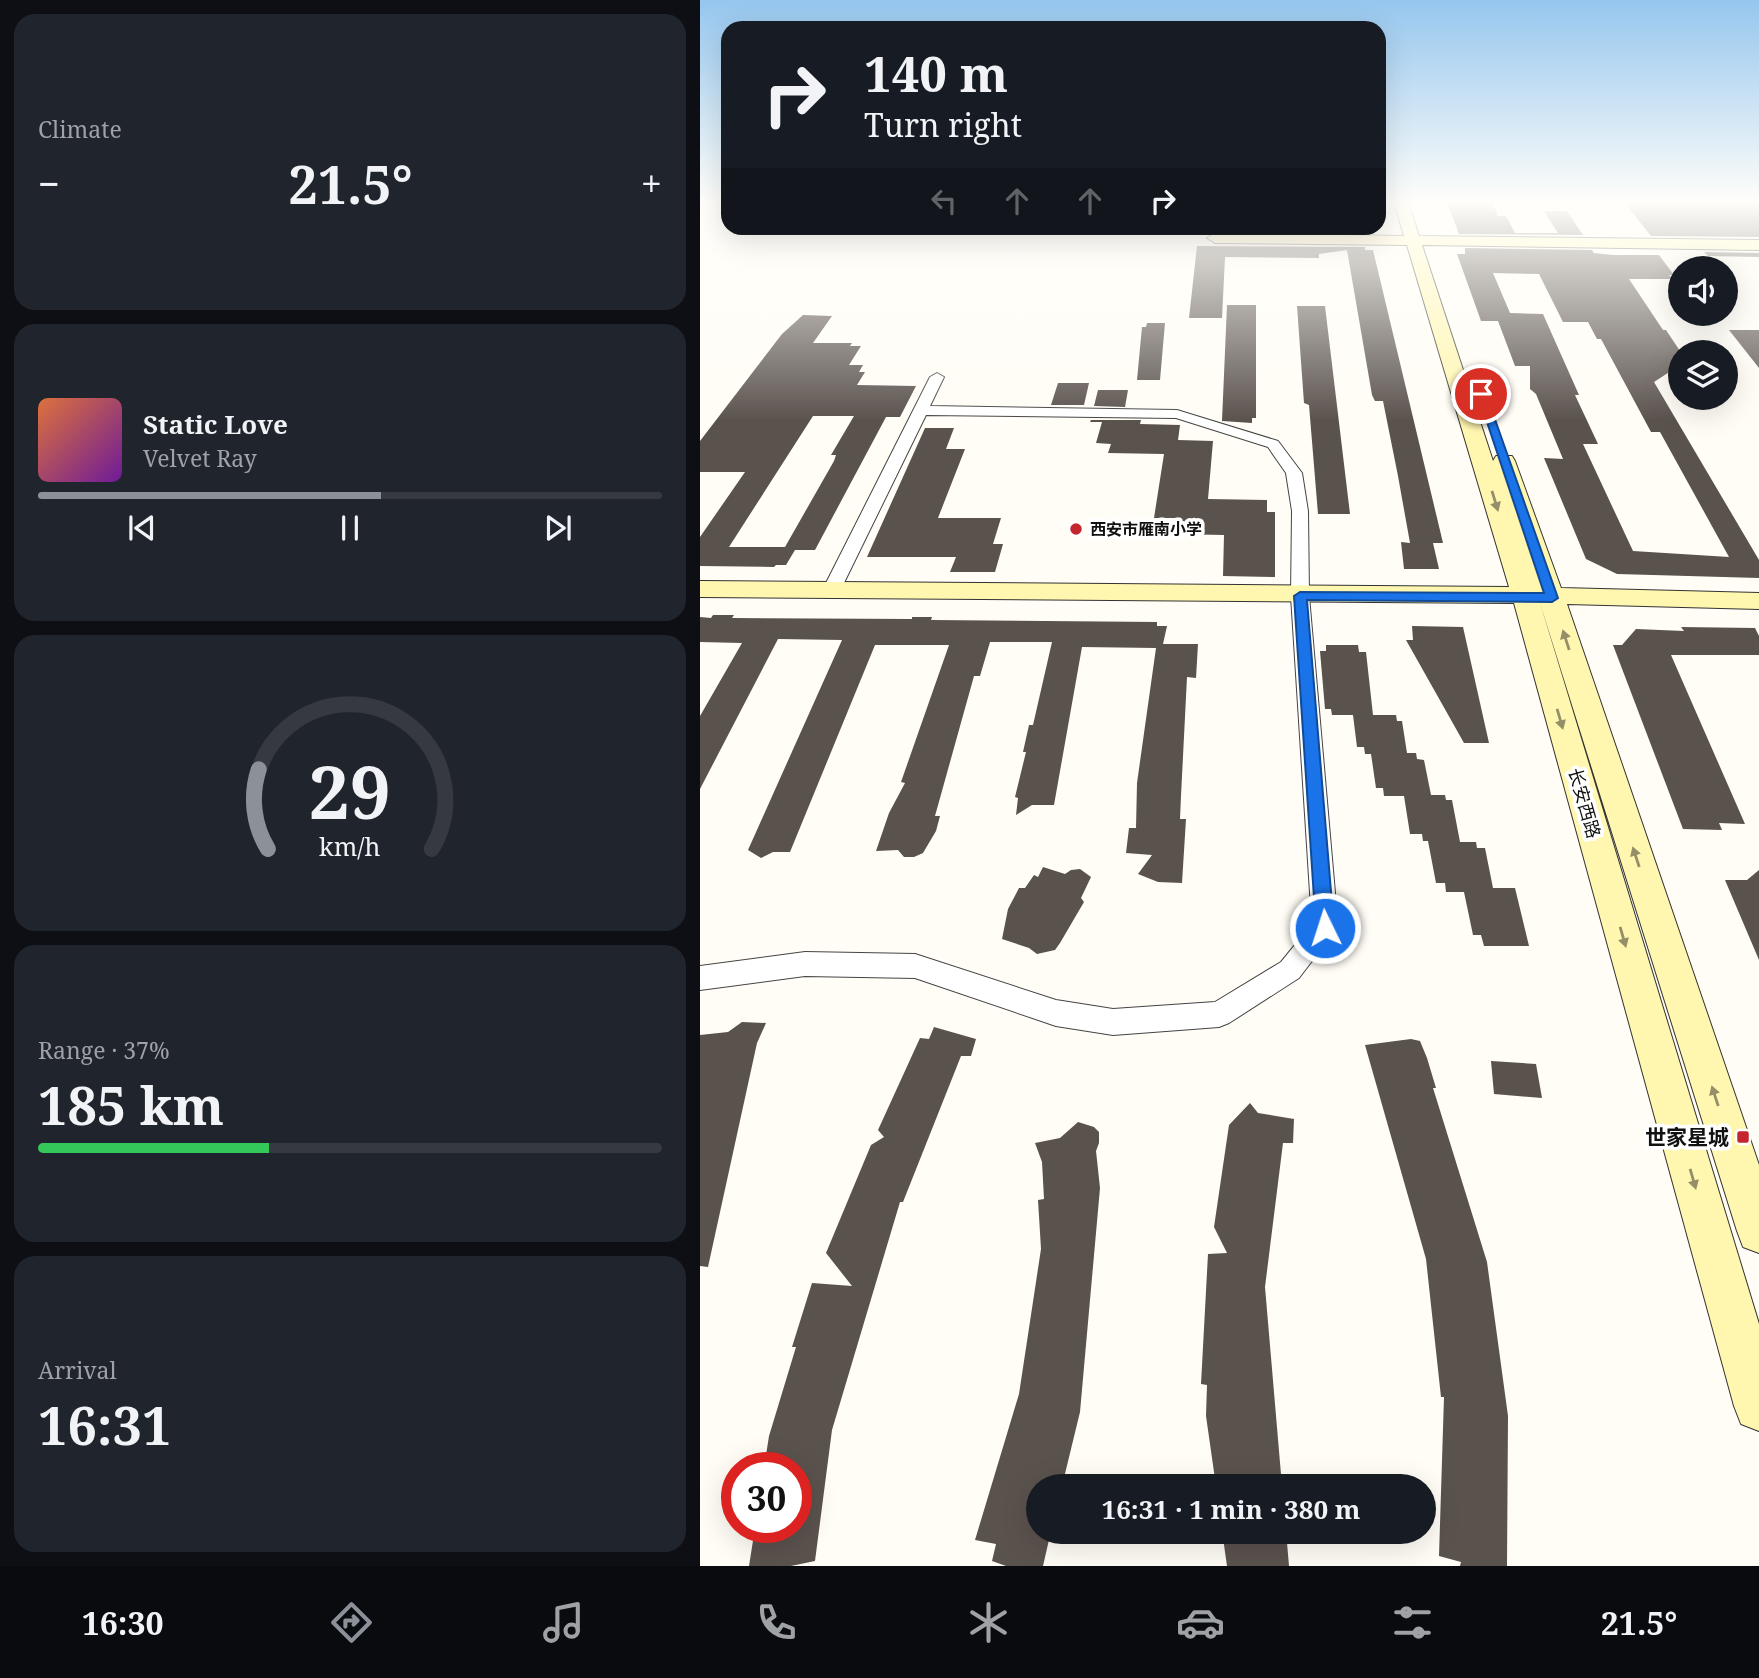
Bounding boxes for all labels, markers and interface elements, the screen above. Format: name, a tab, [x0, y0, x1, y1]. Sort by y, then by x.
text: 140 m	[864, 40, 1008, 106]
icon: right	[749, 49, 840, 140]
text: Turn right	[864, 103, 1022, 146]
text: Climate	[38, 113, 122, 145]
text: 21.5°	[288, 148, 413, 219]
text: −	[38, 157, 60, 209]
text: +	[641, 157, 662, 209]
icon: left	[925, 182, 963, 220]
icon: ahead	[998, 182, 1036, 220]
icon: ahead	[1071, 182, 1109, 220]
icon: right	[1144, 182, 1182, 220]
map controls	[1668, 256, 1738, 410]
button: sound	[1668, 256, 1738, 326]
button: layers	[1668, 340, 1738, 410]
pin	[1451, 364, 1511, 424]
icon: arrive	[1462, 375, 1500, 413]
text: Static Love	[143, 406, 288, 442]
text: Velvet Ray	[143, 442, 257, 474]
one-way arrow	[1490, 491, 1501, 512]
icon: previous	[123, 509, 161, 547]
icon: pause	[331, 509, 369, 547]
icon: next	[539, 509, 577, 547]
place label: 西安市雁南小学	[1090, 518, 1202, 540]
marker: 西安市雁南小学	[1068, 521, 1084, 537]
one-way arrow	[1560, 630, 1570, 651]
one-way arrow	[1556, 709, 1566, 730]
text: 29	[309, 741, 391, 840]
street label: 长安西路	[1564, 765, 1606, 841]
text: km/h	[319, 829, 381, 863]
one-way arrow	[1631, 846, 1641, 867]
position arrow	[1288, 891, 1362, 965]
one-way arrow	[1619, 927, 1629, 948]
text: Range · 37%	[38, 1034, 170, 1066]
text: 185 km	[38, 1069, 224, 1140]
one-way arrow	[1709, 1085, 1720, 1106]
place label: 世家星城	[1645, 1123, 1729, 1151]
marker: 世家星城	[1735, 1129, 1751, 1145]
one-way arrow	[1689, 1169, 1699, 1190]
text: Arrival	[38, 1354, 117, 1386]
text: 16:31	[38, 1389, 171, 1460]
speed limit sign: 30	[721, 1452, 812, 1543]
text: 16:31 · 1 min · 380 m	[1101, 1491, 1361, 1527]
icon: directions	[327, 1598, 376, 1647]
icon: music	[539, 1598, 588, 1647]
icon: phone	[752, 1598, 801, 1647]
icon: climate	[964, 1598, 1013, 1647]
icon: car	[1176, 1598, 1225, 1647]
icon: filters	[1388, 1598, 1437, 1647]
text: 16:30	[82, 1601, 164, 1644]
text: 21.5°	[1601, 1601, 1677, 1644]

